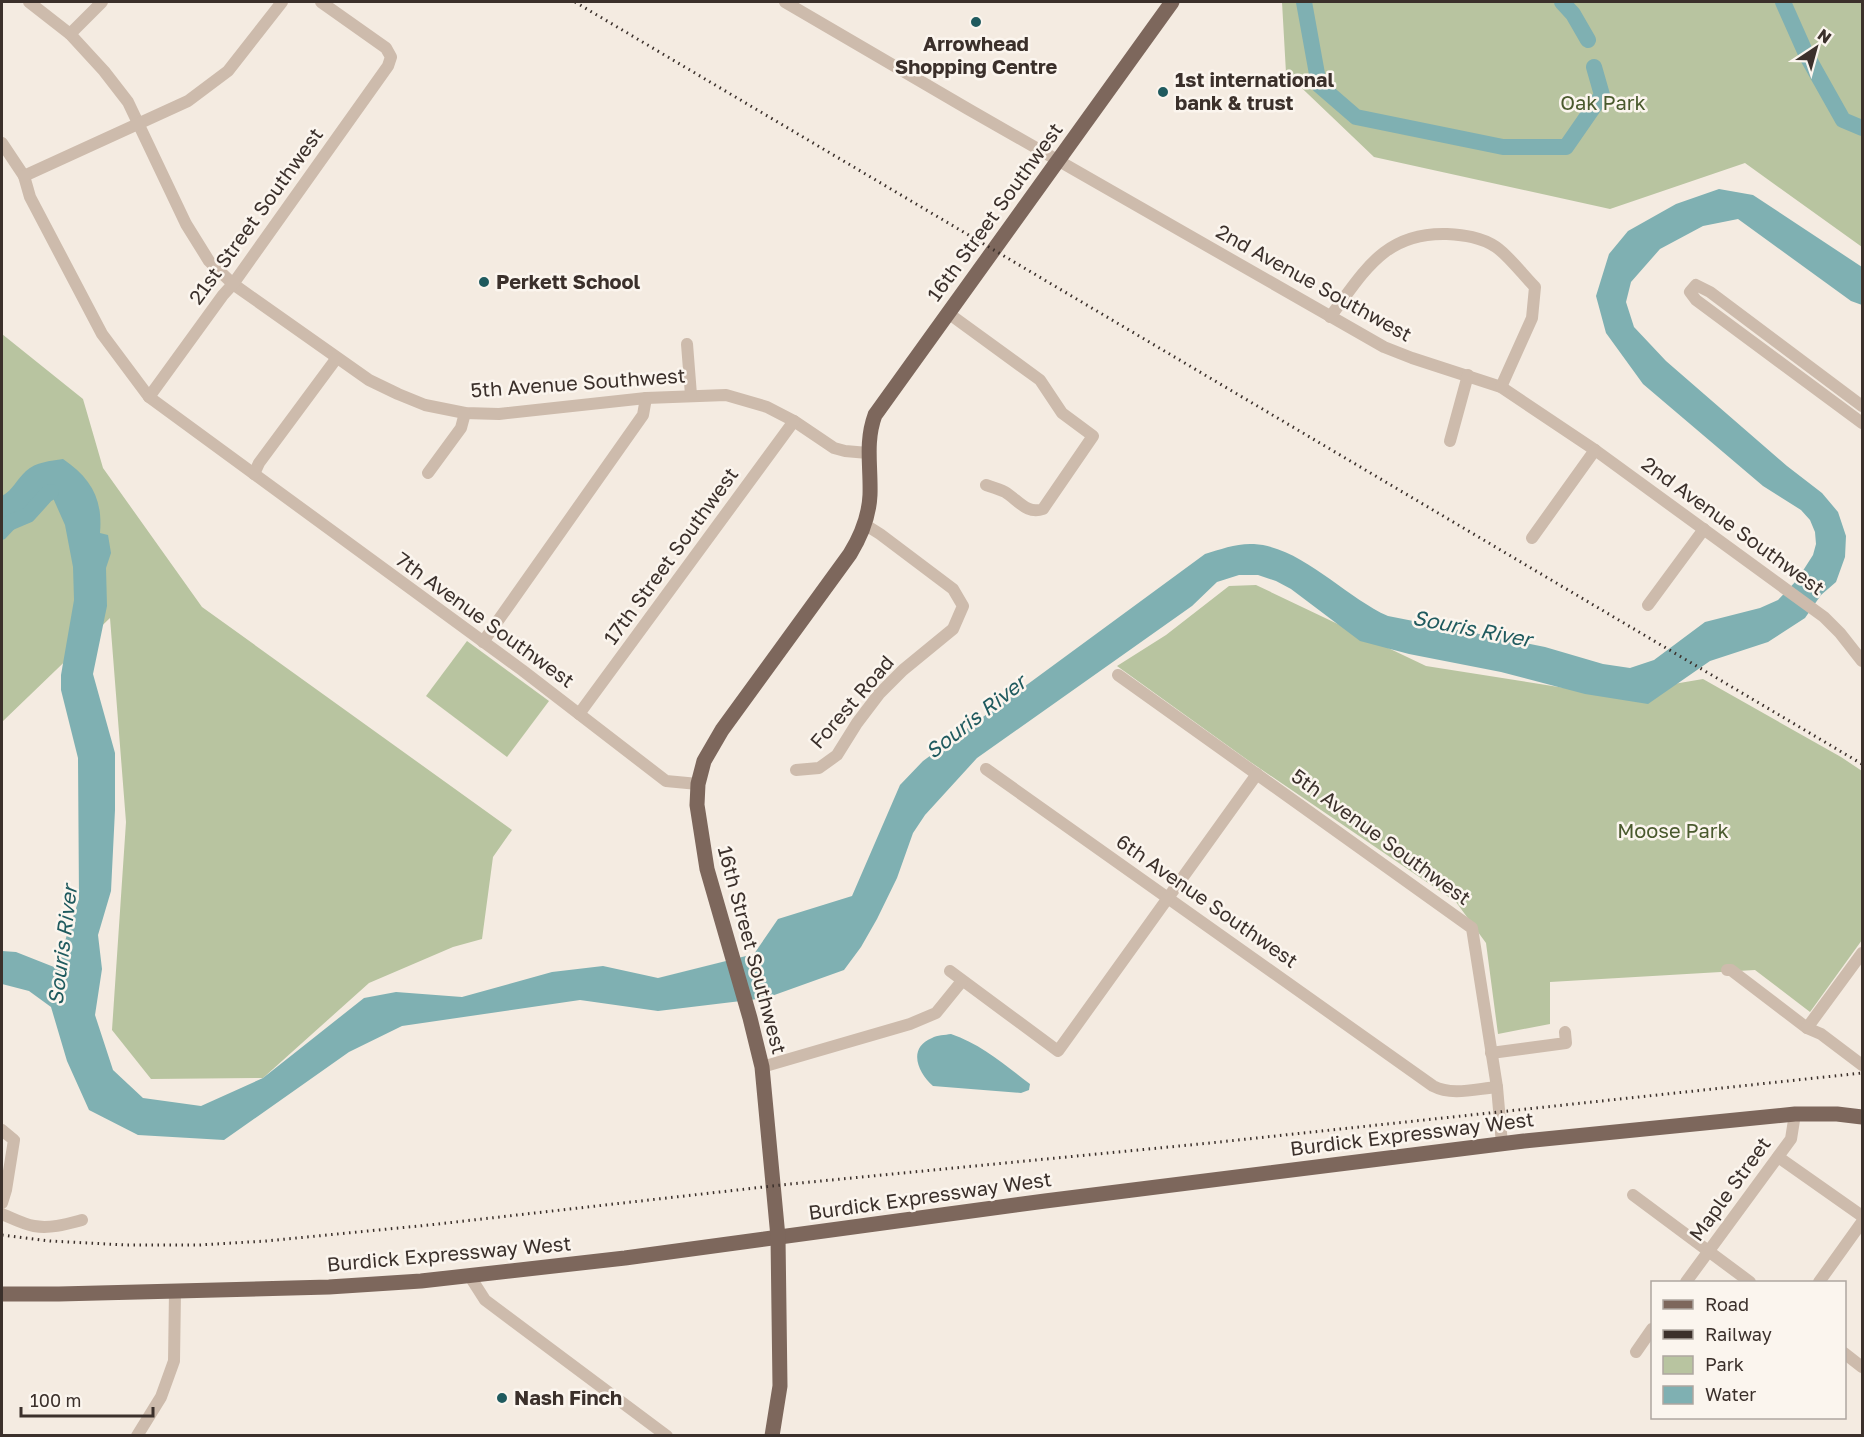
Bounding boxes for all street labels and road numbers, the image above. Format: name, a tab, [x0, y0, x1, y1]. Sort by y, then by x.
street label: 16th Street Southwest	[921, 118, 1067, 305]
street label: 21st Street Southwest	[183, 122, 327, 308]
street label: 2nd Avenue Southwest	[1212, 218, 1417, 346]
street label: 5th Avenue Southwest	[470, 363, 686, 401]
street label: 2nd Avenue Southwest	[1638, 451, 1830, 600]
street label: 17th Street Southwest	[598, 462, 742, 649]
street label: 7th Avenue Southwest	[392, 546, 579, 692]
street label: Forest Road	[804, 650, 898, 753]
street label: 5th Avenue Southwest	[1287, 763, 1476, 909]
street label: 6th Avenue Southwest	[1112, 828, 1303, 972]
street label: 16th Street Southwest	[714, 843, 792, 1056]
street label: Burdick Expressway West	[1289, 1106, 1535, 1160]
street label: Maple Street	[1683, 1132, 1775, 1245]
street label: Burdick Expressway West	[807, 1166, 1053, 1224]
street label: Burdick Expressway West	[326, 1230, 572, 1276]

